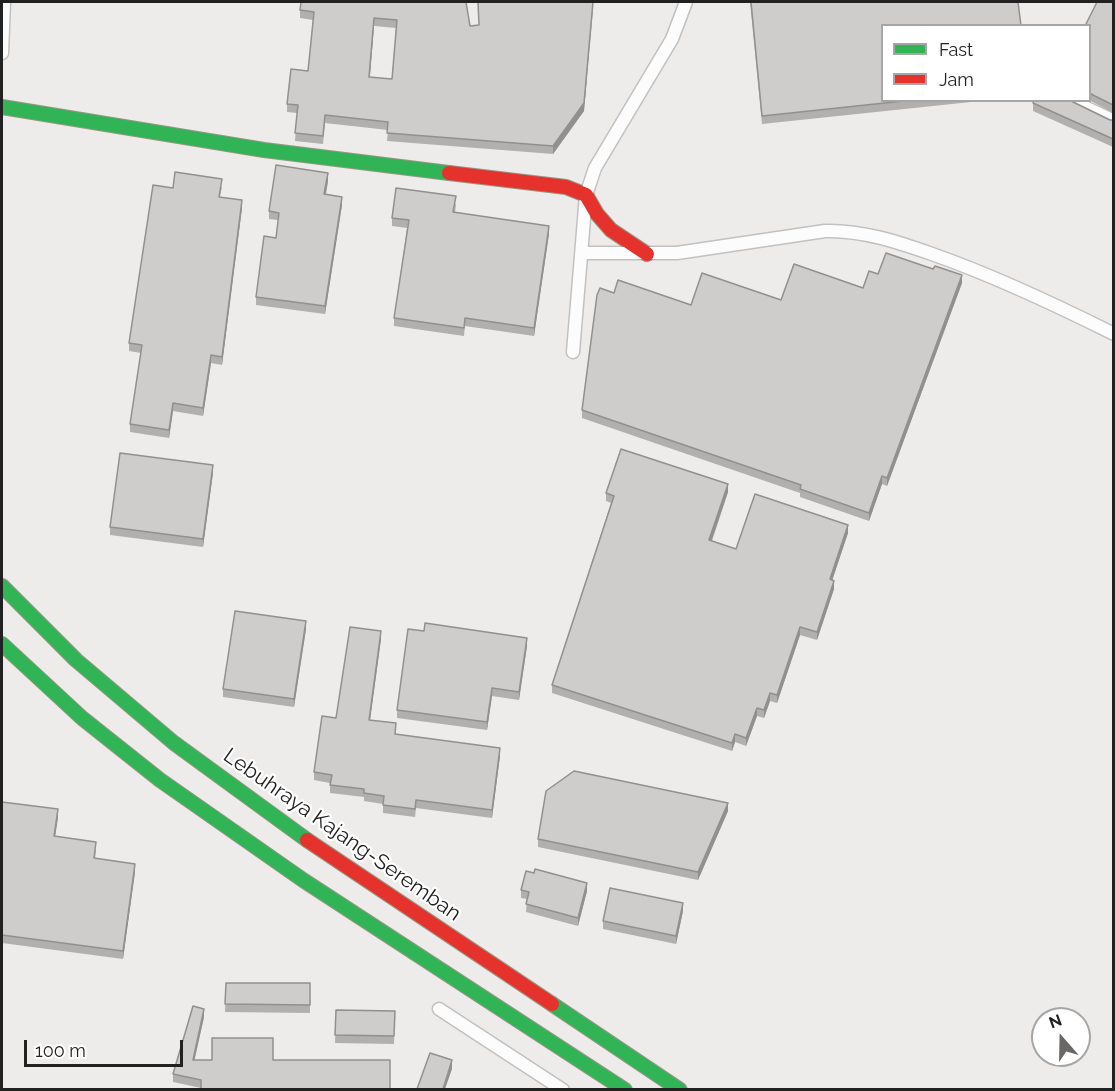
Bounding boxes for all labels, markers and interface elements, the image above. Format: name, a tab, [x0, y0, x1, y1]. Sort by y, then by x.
legend	[881, 24, 1091, 102]
text: Fast	[939, 39, 973, 60]
text: Jam	[939, 69, 974, 90]
street label: Lebuhraya Kajang-Seremban	[218, 743, 466, 927]
north arrow	[1031, 1007, 1091, 1067]
text: N	[1046, 1010, 1064, 1033]
scale bar	[27, 1028, 186, 1066]
text: 100 m	[35, 1040, 86, 1061]

